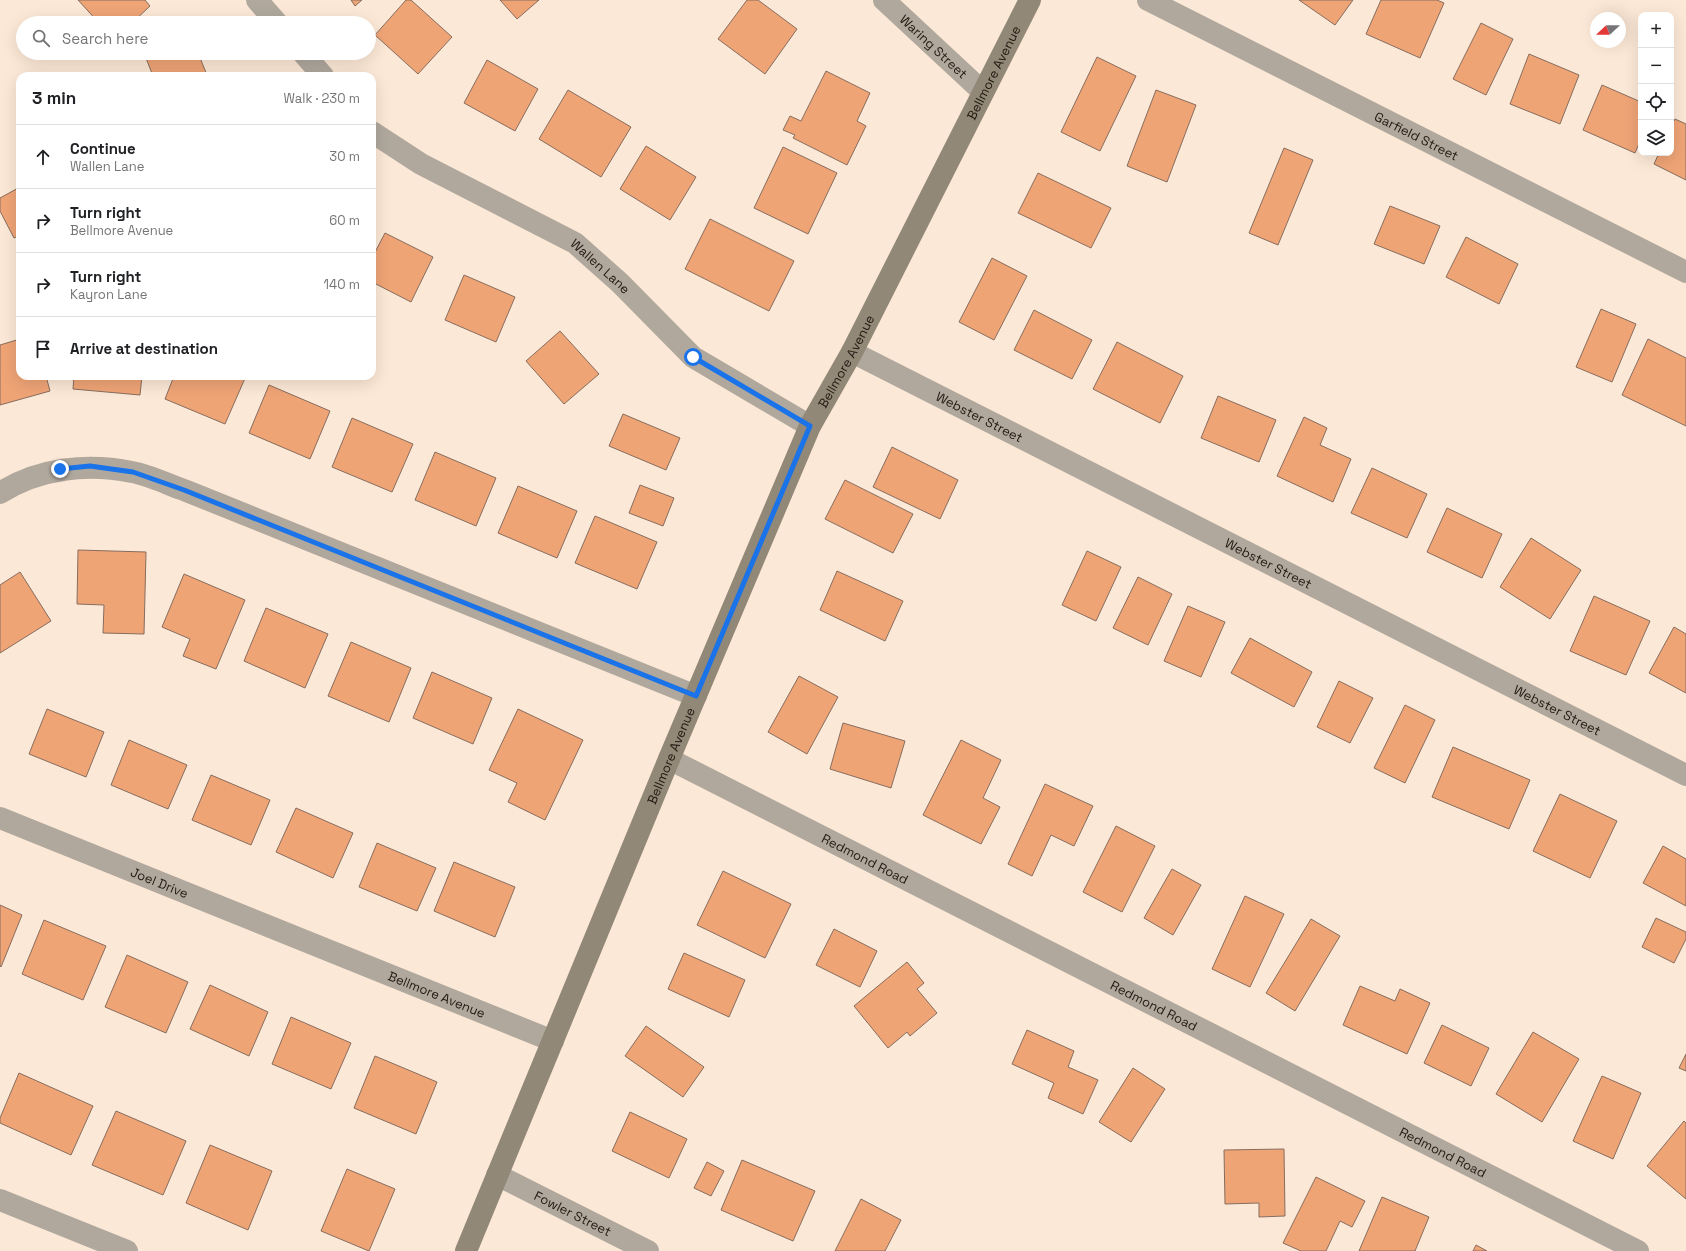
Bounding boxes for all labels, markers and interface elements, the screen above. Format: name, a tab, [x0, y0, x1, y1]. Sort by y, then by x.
street label: Waring Street	[896, 11, 971, 82]
north arrow	[1590, 12, 1626, 48]
map controls	[1638, 12, 1674, 156]
button: +	[1638, 12, 1674, 48]
search box	[16, 16, 376, 60]
street label: Bellmore Avenue	[962, 23, 1024, 123]
icon: search	[30, 27, 52, 49]
text: Search here	[62, 29, 148, 48]
button: −	[1638, 48, 1674, 84]
button: locate	[1638, 84, 1674, 120]
text: 3 min	[32, 87, 76, 109]
text: Walk · 230 m	[283, 90, 360, 107]
street label: Garfield Street	[1372, 107, 1462, 164]
button: layers	[1638, 120, 1674, 156]
text: Continue	[70, 139, 136, 158]
icon: ahead	[32, 146, 54, 168]
text: 30 m	[329, 148, 360, 165]
text: Wallen Lane	[70, 158, 144, 175]
text: Turn right	[70, 203, 141, 222]
icon: right	[32, 210, 54, 232]
text: 60 m	[329, 212, 360, 229]
text: Bellmore Avenue	[70, 222, 173, 239]
street label: Wallen Lane	[567, 235, 634, 297]
text: Turn right	[70, 267, 141, 286]
icon: right	[32, 274, 54, 296]
text: 140 m	[324, 276, 360, 293]
text: Kayron Lane	[70, 286, 147, 303]
street label: Bellmore Avenue	[814, 312, 878, 411]
icon: arrive	[32, 338, 54, 360]
text: Arrive at destination	[70, 339, 218, 358]
route start	[684, 348, 702, 366]
street label: Webster Street	[933, 388, 1026, 446]
route end	[51, 460, 69, 478]
street label: Webster Street	[1222, 534, 1315, 592]
street label: Webster Street	[1511, 681, 1604, 739]
street label: Bellmore Avenue	[643, 705, 698, 807]
street label: Redmond Road	[819, 829, 911, 888]
street label: Joel Drive	[128, 863, 191, 902]
street label: Bellmore Avenue	[386, 967, 488, 1021]
street label: Redmond Road	[1108, 976, 1200, 1034]
street label: Redmond Road	[1397, 1123, 1489, 1181]
street label: Fowler Street	[531, 1187, 614, 1240]

